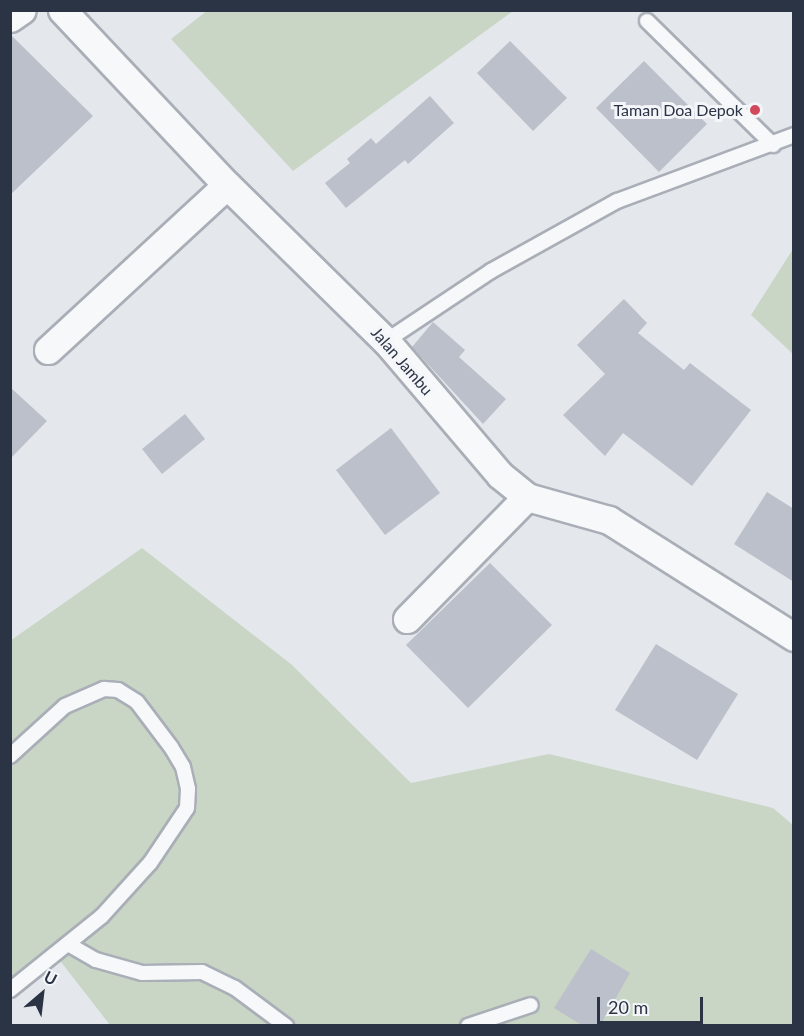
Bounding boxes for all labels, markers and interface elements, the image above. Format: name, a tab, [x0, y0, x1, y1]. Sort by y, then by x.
place label: Taman Doa Depok	[613, 100, 743, 120]
marker: Taman Doa Depok	[748, 103, 762, 117]
street label: Jalan Jambu	[367, 323, 437, 399]
north arrow	[12, 964, 72, 1024]
text: U	[41, 966, 60, 989]
scale bar	[600, 985, 706, 1023]
text: 20 m	[608, 996, 648, 1018]

